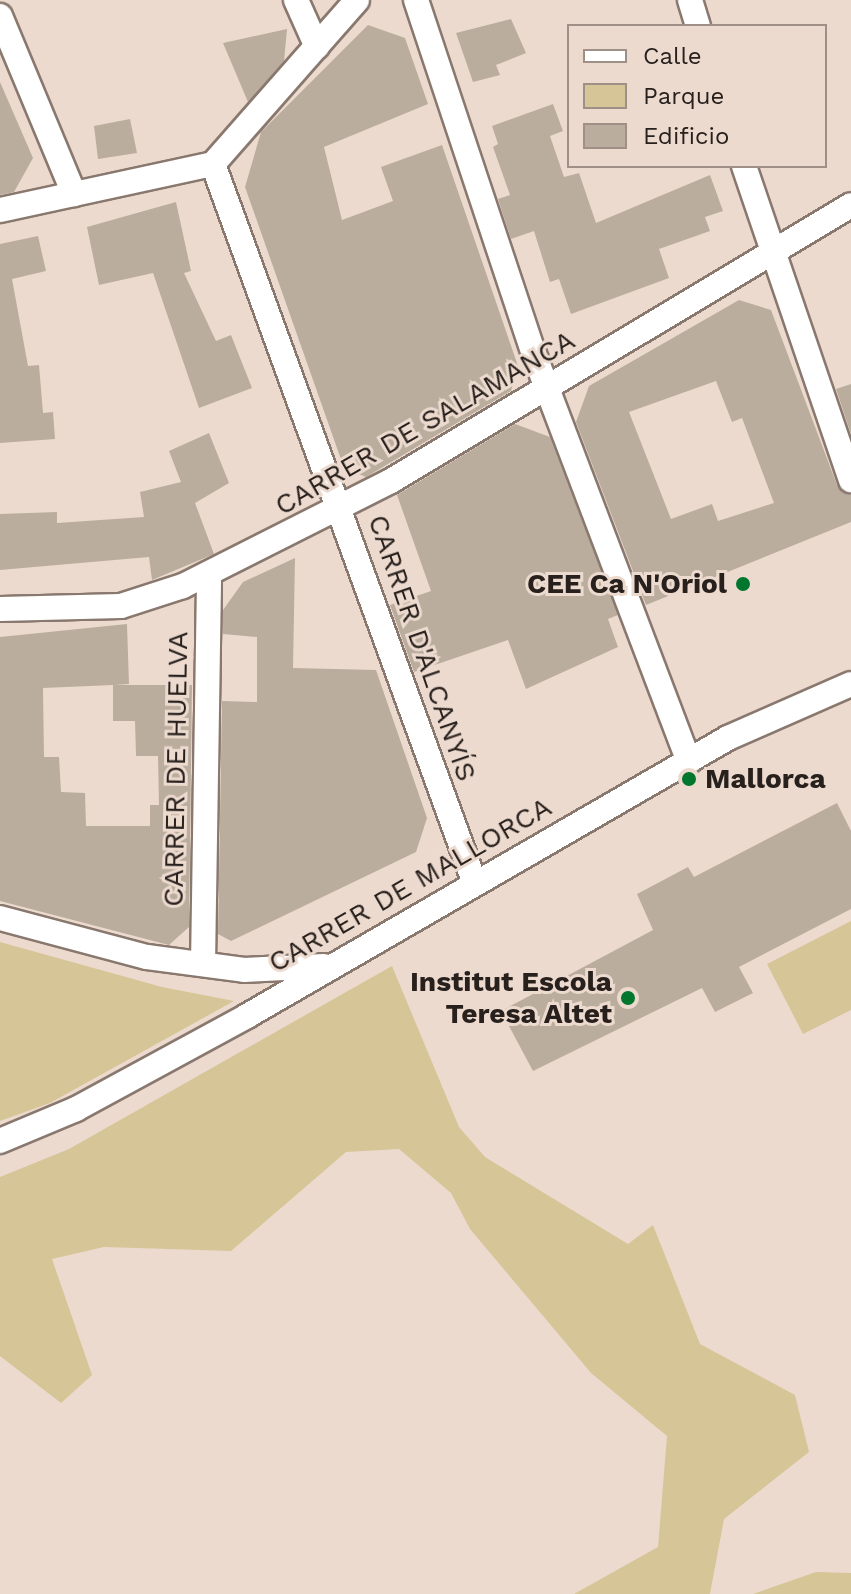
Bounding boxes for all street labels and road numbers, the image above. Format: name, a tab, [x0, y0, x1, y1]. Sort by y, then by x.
street label: CARRER DE SALAMANCA	[269, 323, 581, 523]
street label: CARRER D'ALCANYÍS	[361, 510, 483, 786]
street label: CARRER DE HUELVA	[157, 631, 195, 907]
street label: CARRER DE MALLORCA	[263, 790, 557, 980]

